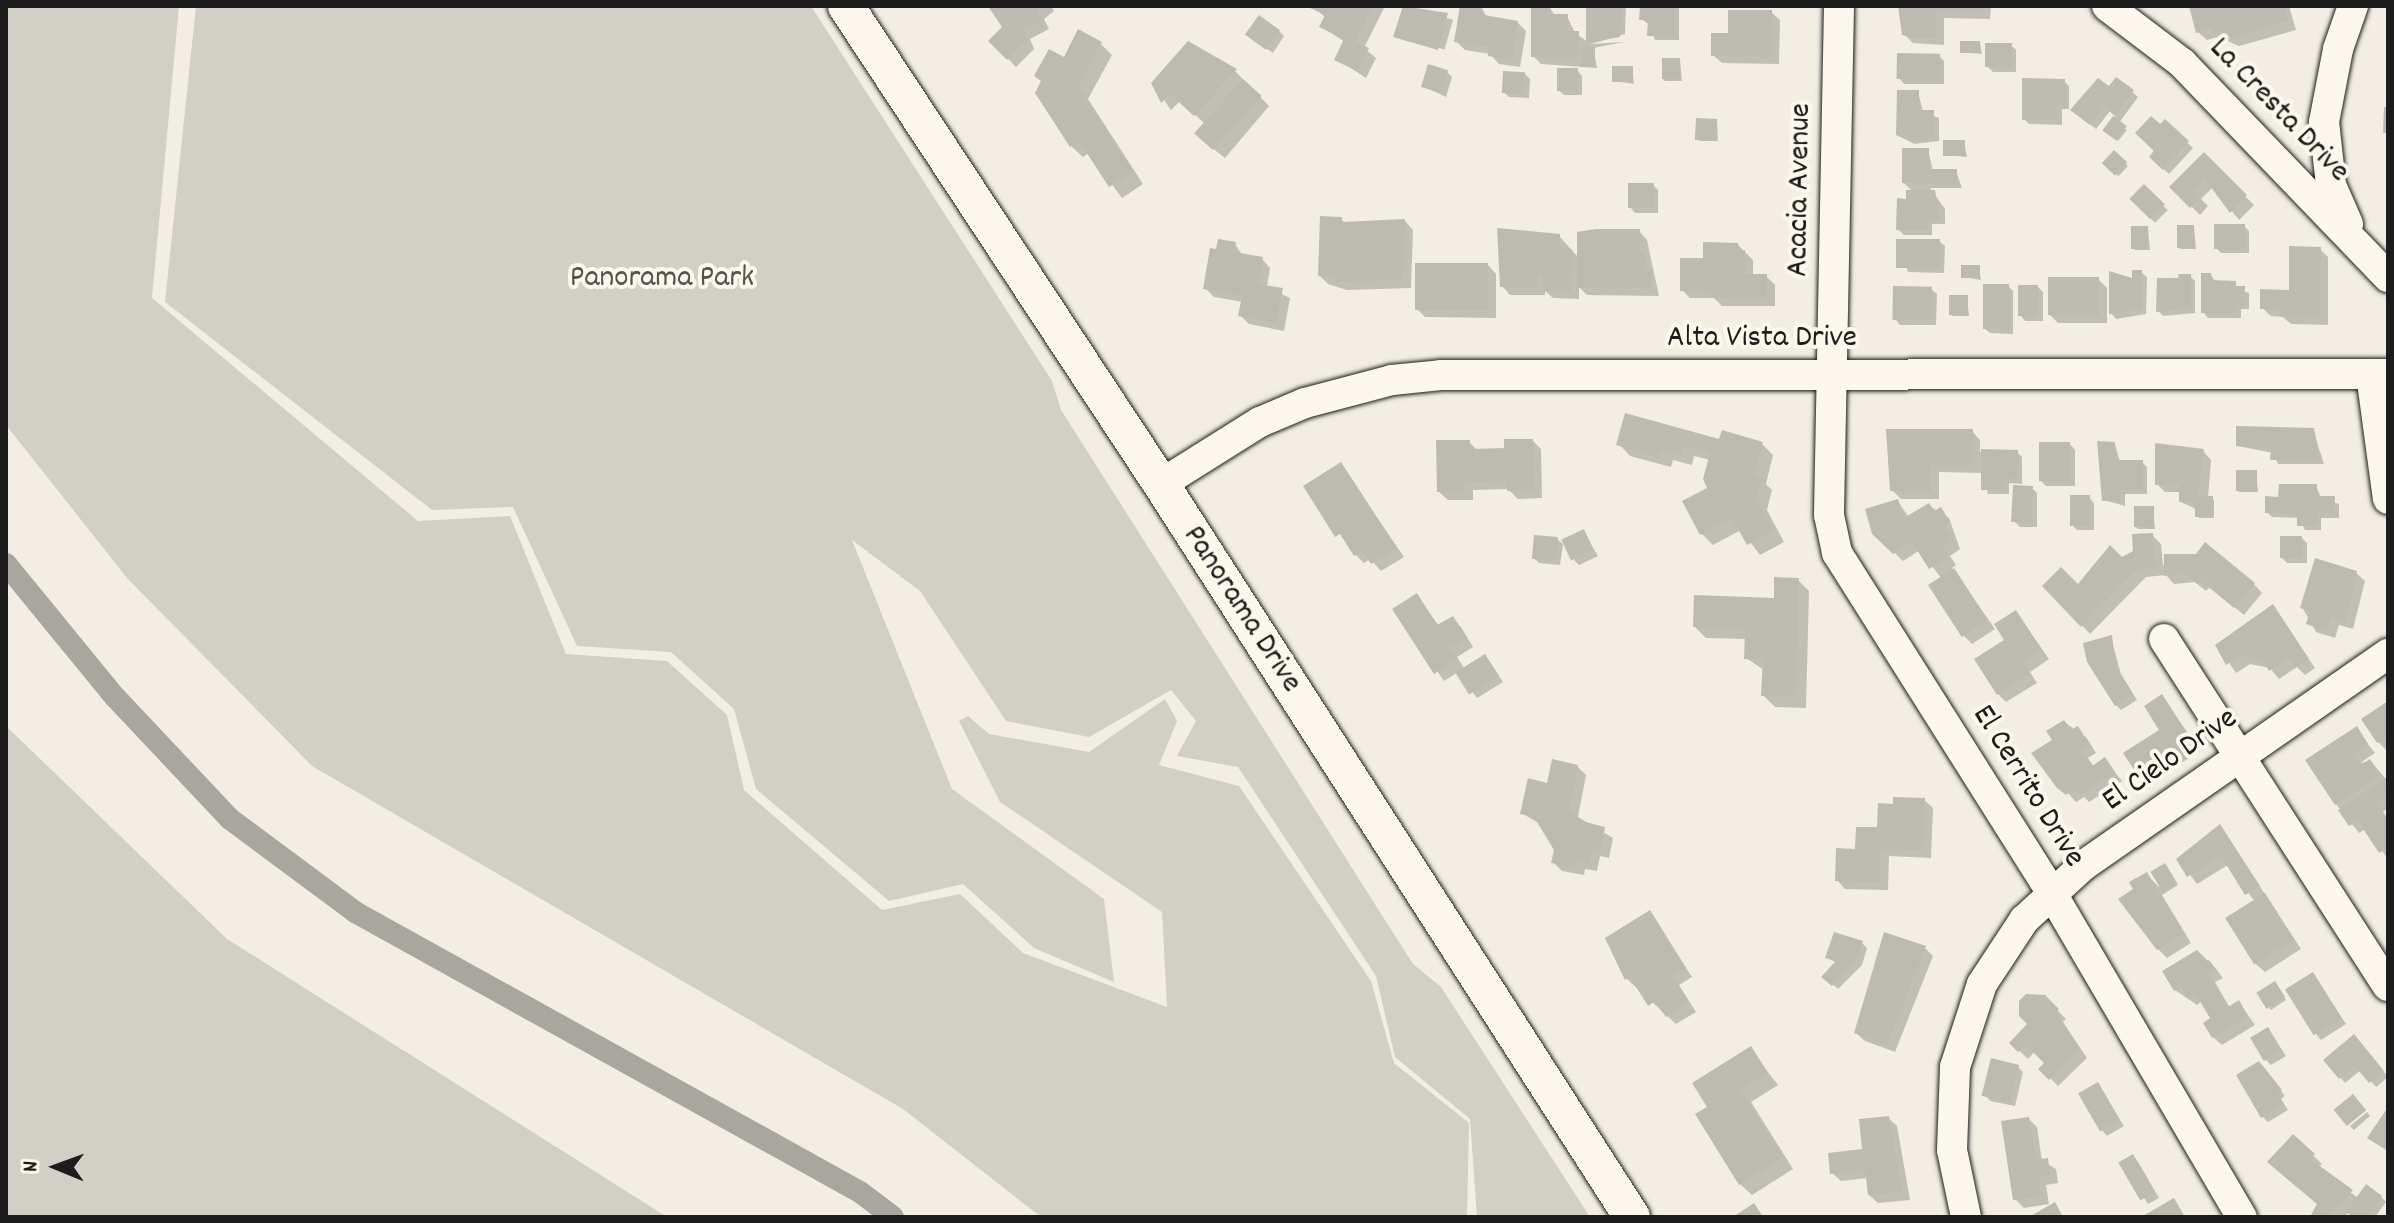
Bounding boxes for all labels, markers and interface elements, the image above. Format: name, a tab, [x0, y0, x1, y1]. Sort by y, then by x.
street label: La Cresta Drive	[2199, 31, 2357, 191]
street label: Acacia Avenue	[1780, 103, 1822, 277]
park label: Panorama Park	[570, 260, 754, 298]
street label: Alta Vista Drive	[1667, 320, 1857, 358]
street label: Panorama Drive	[1173, 519, 1309, 701]
street label: El Cerrito Drive	[1962, 699, 2092, 875]
street label: El Cielo Drive	[2096, 701, 2246, 821]
north arrow	[16, 1127, 96, 1207]
text: N	[16, 1161, 47, 1172]

